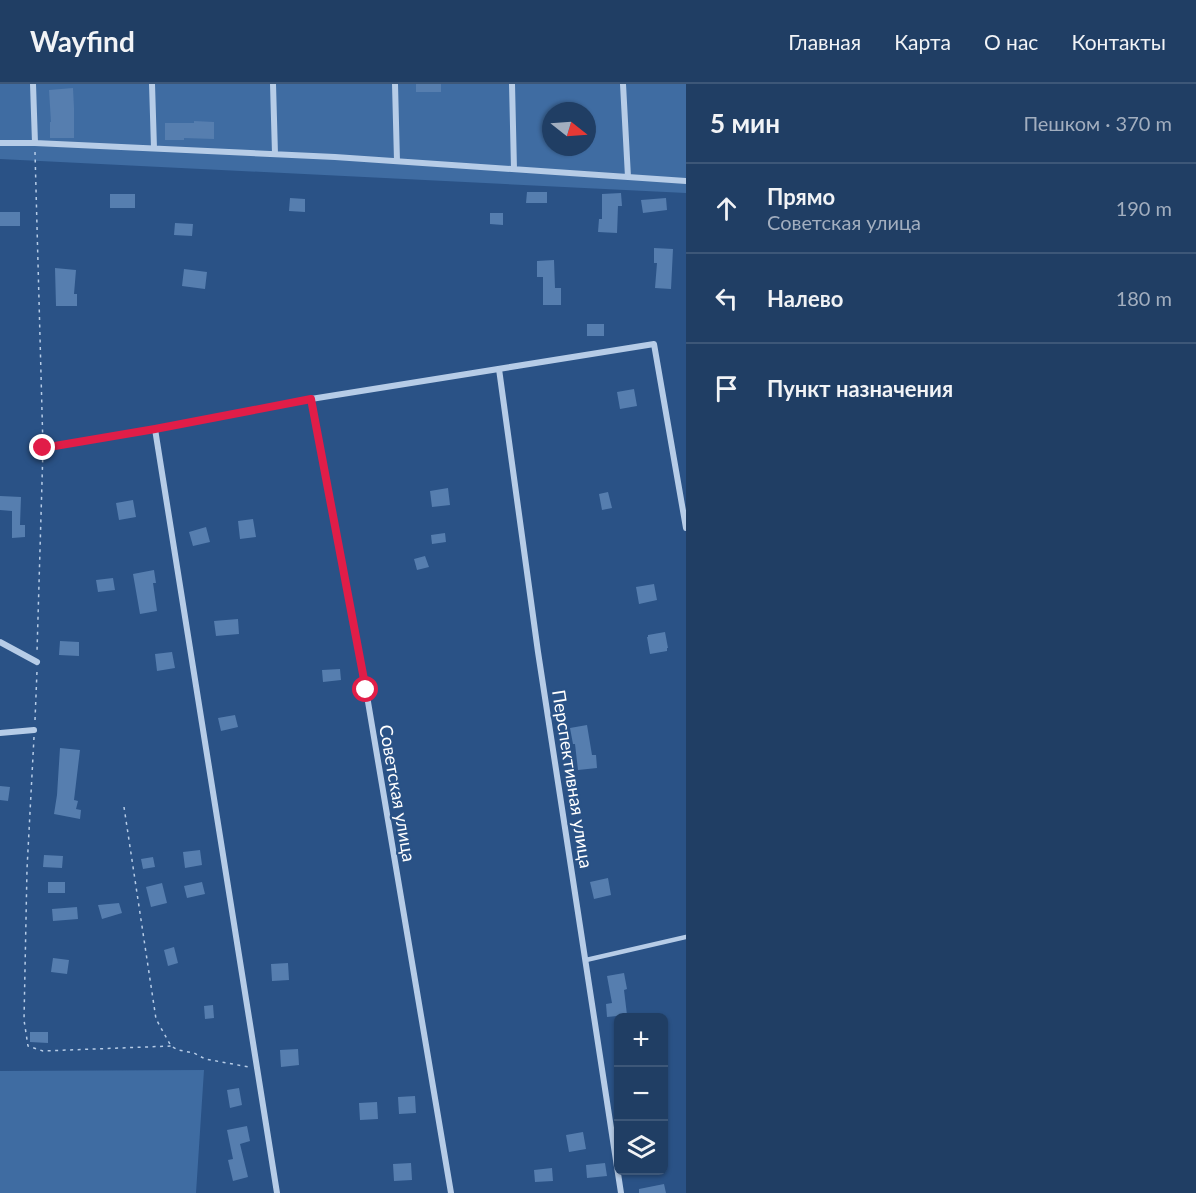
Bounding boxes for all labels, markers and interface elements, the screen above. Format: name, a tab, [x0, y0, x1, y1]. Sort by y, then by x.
text: Wayfind	[30, 24, 135, 58]
text: Главная	[788, 29, 861, 54]
text: Карта	[894, 29, 951, 54]
text: О нас	[984, 29, 1038, 54]
text: Контакты	[1071, 29, 1166, 54]
north arrow	[542, 102, 596, 156]
text: 5 мин	[710, 107, 780, 139]
text: Пешком · 370 m	[1023, 111, 1172, 135]
text: Прямо	[767, 183, 835, 210]
icon: ahead	[710, 192, 743, 225]
text: 190 m	[1116, 196, 1172, 220]
text: Советская улица	[767, 210, 921, 234]
icon: left	[710, 282, 743, 315]
text: Налево	[767, 285, 843, 312]
text: 180 m	[1116, 286, 1172, 310]
icon: arrive	[710, 372, 743, 405]
text: Пункт назначения	[767, 375, 953, 402]
route end	[29, 434, 55, 460]
route start	[352, 676, 378, 702]
street label: Перспективная улица	[548, 688, 598, 870]
street label: Советская улица	[375, 723, 421, 863]
map controls	[614, 1013, 668, 1175]
button: +	[614, 1013, 668, 1067]
button: −	[614, 1067, 668, 1121]
button: layers	[614, 1121, 668, 1175]

